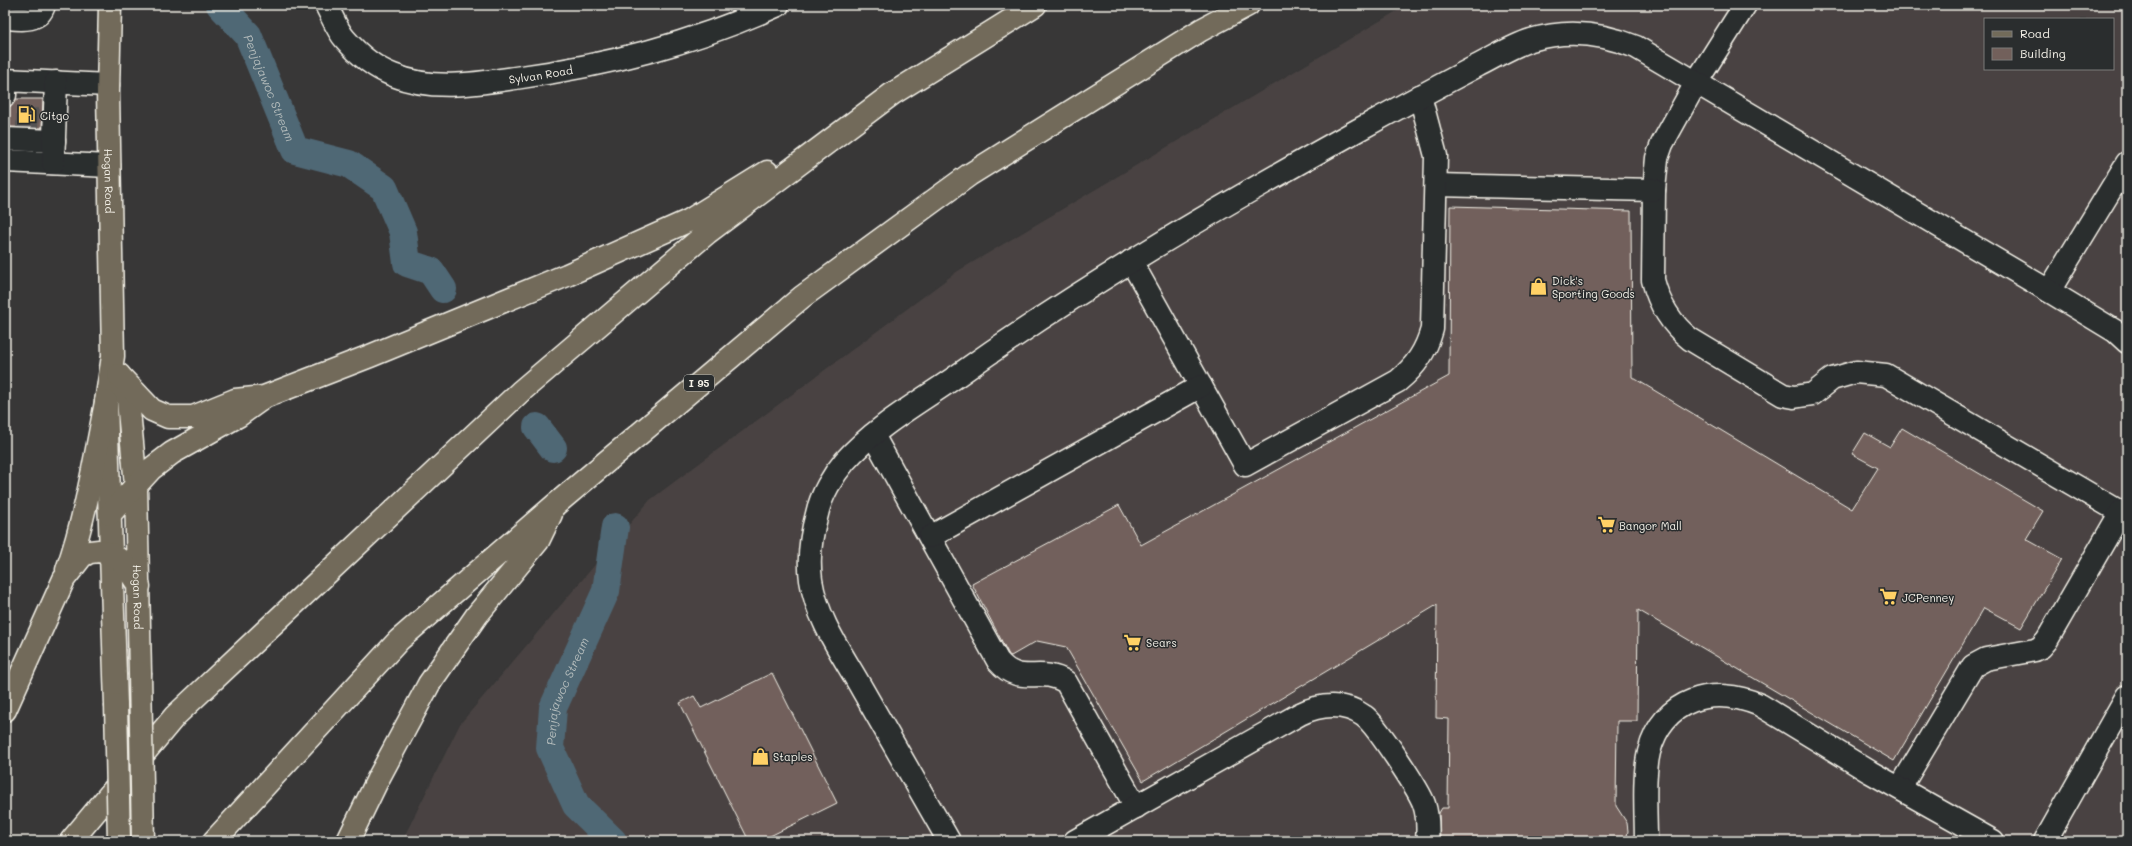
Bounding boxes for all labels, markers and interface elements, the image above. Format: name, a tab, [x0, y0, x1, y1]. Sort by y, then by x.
legend	[1984, 18, 2114, 70]
text: Road	[2020, 25, 2050, 41]
water label: Penjajawoc Stream	[241, 32, 299, 144]
text: Building	[2020, 45, 2066, 61]
street label: Sylvan Road	[508, 61, 574, 86]
fuel station icon: Citgo	[17, 105, 37, 125]
place label: Citgo	[40, 108, 69, 123]
street label: Hogan Road	[102, 148, 118, 213]
place label: Dick's Sporting Goods	[1552, 273, 1635, 301]
shop icon: Dick's Sporting Goods	[1529, 276, 1549, 296]
road number: I 95	[684, 375, 714, 391]
supermarket icon: Bangor Mall	[1596, 515, 1616, 535]
place label: Bangor Mall	[1619, 518, 1682, 533]
street label: Hogan Road	[130, 565, 147, 630]
supermarket icon: JCPenney	[1879, 587, 1899, 607]
place label: JCPenney	[1902, 590, 1954, 605]
supermarket icon: Sears	[1123, 632, 1143, 652]
water label: Penjajawoc Stream	[542, 635, 592, 746]
place label: Sears	[1146, 635, 1177, 650]
shop icon: Staples	[750, 746, 770, 766]
place label: Staples	[773, 749, 813, 764]

